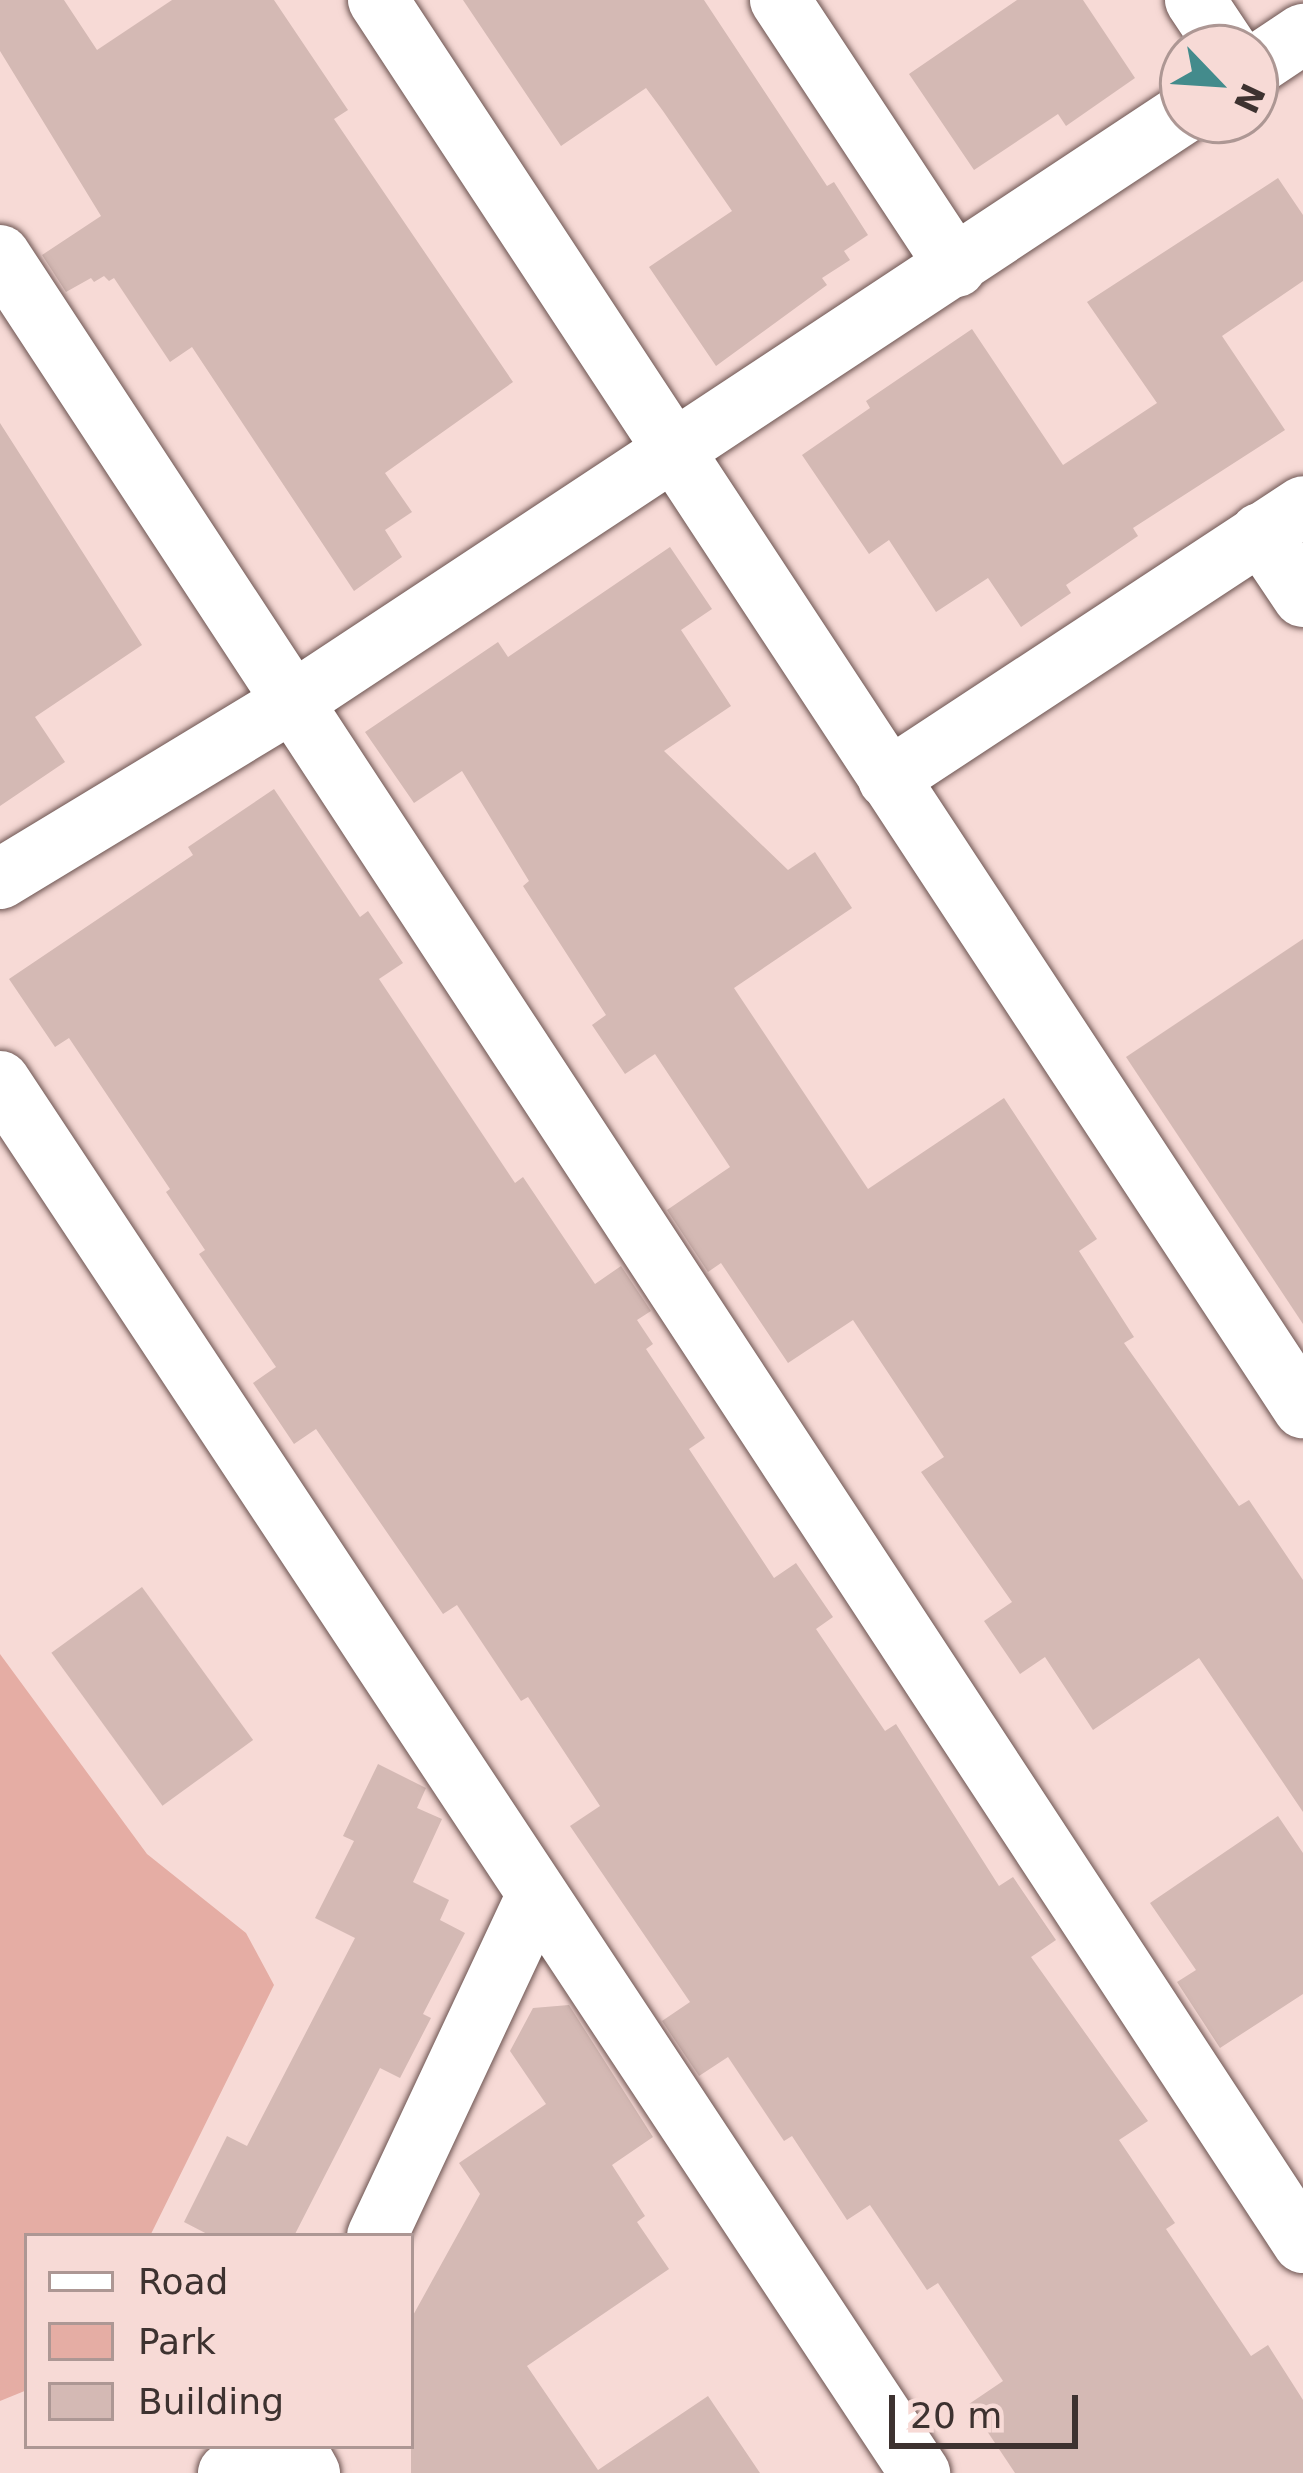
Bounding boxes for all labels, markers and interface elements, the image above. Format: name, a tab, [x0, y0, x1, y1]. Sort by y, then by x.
north arrow	[1159, 24, 1279, 144]
text: N	[1226, 77, 1273, 119]
legend	[24, 2233, 414, 2449]
text: Road	[138, 2261, 228, 2302]
text: Park	[138, 2321, 216, 2362]
scale bar	[895, 2371, 1084, 2445]
text: Building	[138, 2381, 284, 2422]
text: 20 m	[910, 2395, 1002, 2436]

